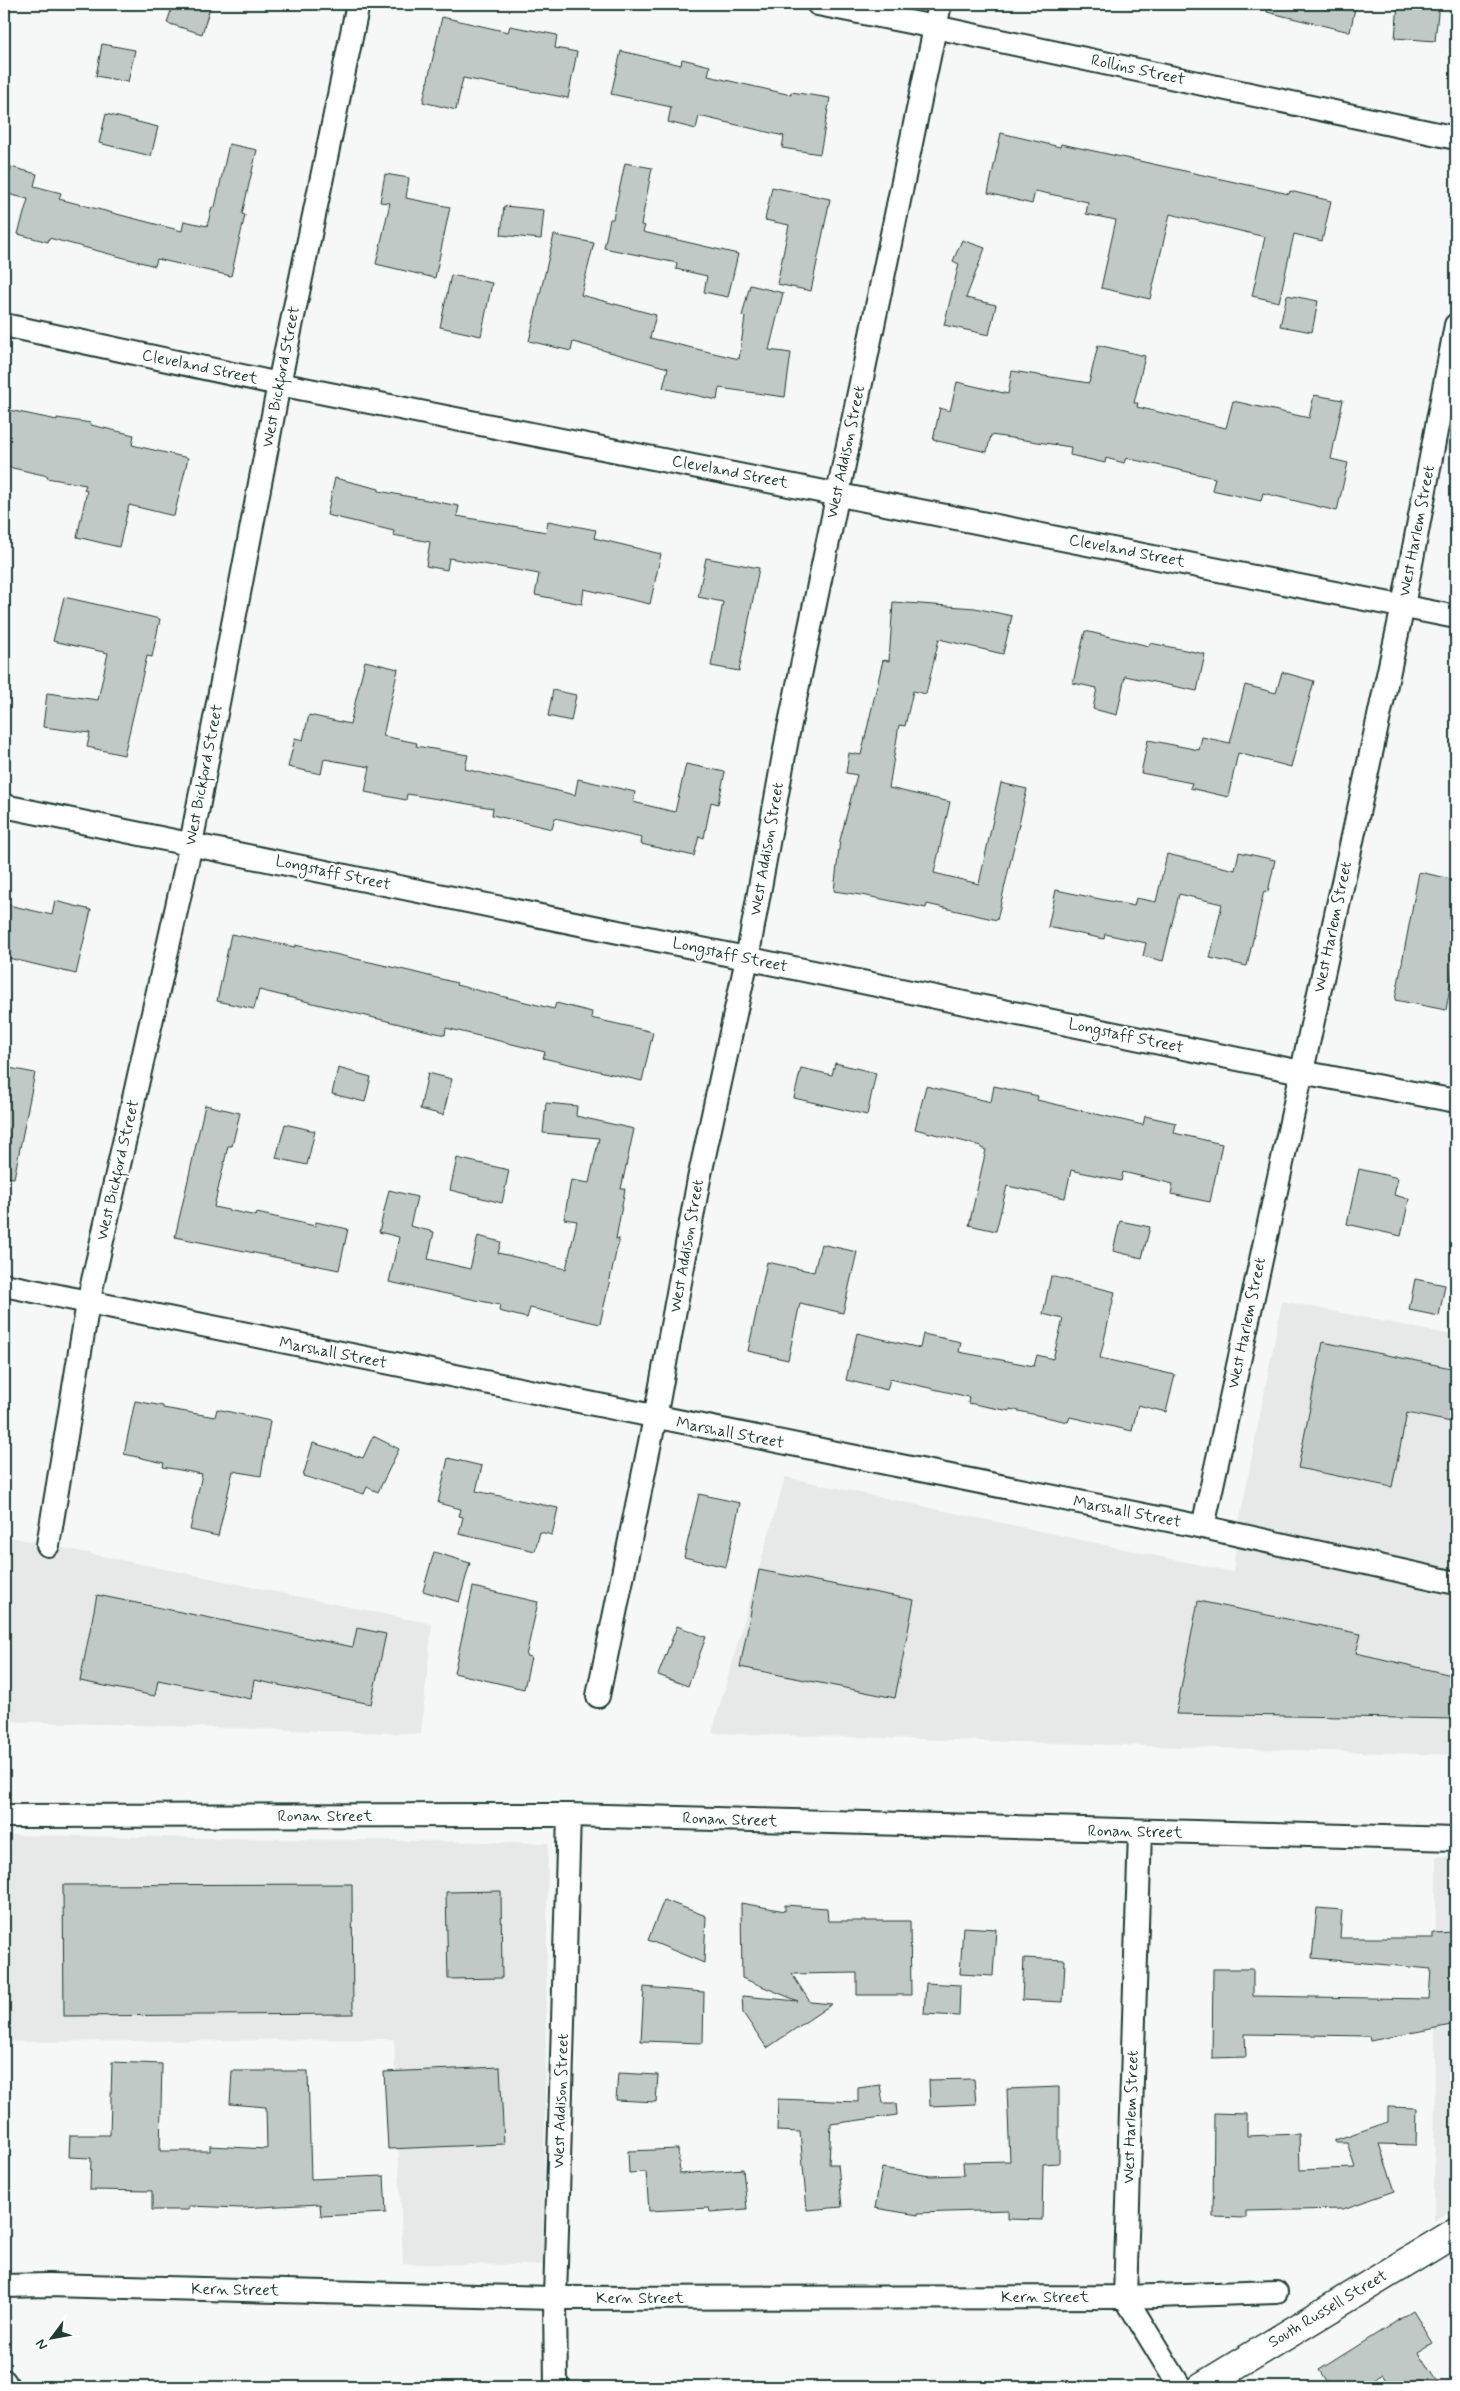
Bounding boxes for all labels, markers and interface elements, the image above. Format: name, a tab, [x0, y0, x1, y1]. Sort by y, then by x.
street label: Rollins Street	[1089, 50, 1187, 90]
street label: West Bickford Street	[257, 304, 307, 450]
street label: Cleveland Street	[140, 344, 260, 390]
street label: West Addison Street	[822, 384, 870, 520]
street label: Cleveland Street	[670, 450, 791, 494]
street label: West Harlem Street	[1394, 464, 1440, 598]
street label: Cleveland Street	[1067, 529, 1188, 573]
street label: West Bickford Street	[180, 702, 230, 848]
street label: West Addison Street	[745, 781, 789, 917]
street label: Longstaff Street	[273, 851, 393, 897]
street label: West Harlem Street	[1309, 860, 1357, 994]
street label: Longstaff Street	[670, 933, 790, 979]
street label: Longstaff Street	[1066, 1014, 1186, 1060]
street label: West Bickford Street	[92, 1097, 146, 1243]
street label: West Addison Street	[665, 1178, 709, 1314]
street label: West Harlem Street	[1223, 1256, 1271, 1390]
street label: Marshall Street	[277, 1332, 389, 1374]
street label: Marshall Street	[674, 1412, 786, 1454]
street label: Marshall Street	[1071, 1491, 1183, 1533]
street label: Ronan Street	[277, 1806, 373, 1827]
street label: Ronan Street	[682, 1808, 778, 1832]
street label: Ronan Street	[1087, 1821, 1183, 1843]
street label: West Addison Street	[548, 2033, 574, 2169]
street label: West Harlem Street	[1118, 2050, 1144, 2184]
street label: South Russell Street	[1265, 2265, 1392, 2353]
street label: Kern Street	[191, 2279, 280, 2301]
street label: Kern Street	[1001, 2287, 1090, 2308]
street label: Kern Street	[596, 2288, 685, 2309]
north arrow	[28, 2314, 78, 2364]
text: N	[32, 2336, 52, 2353]

